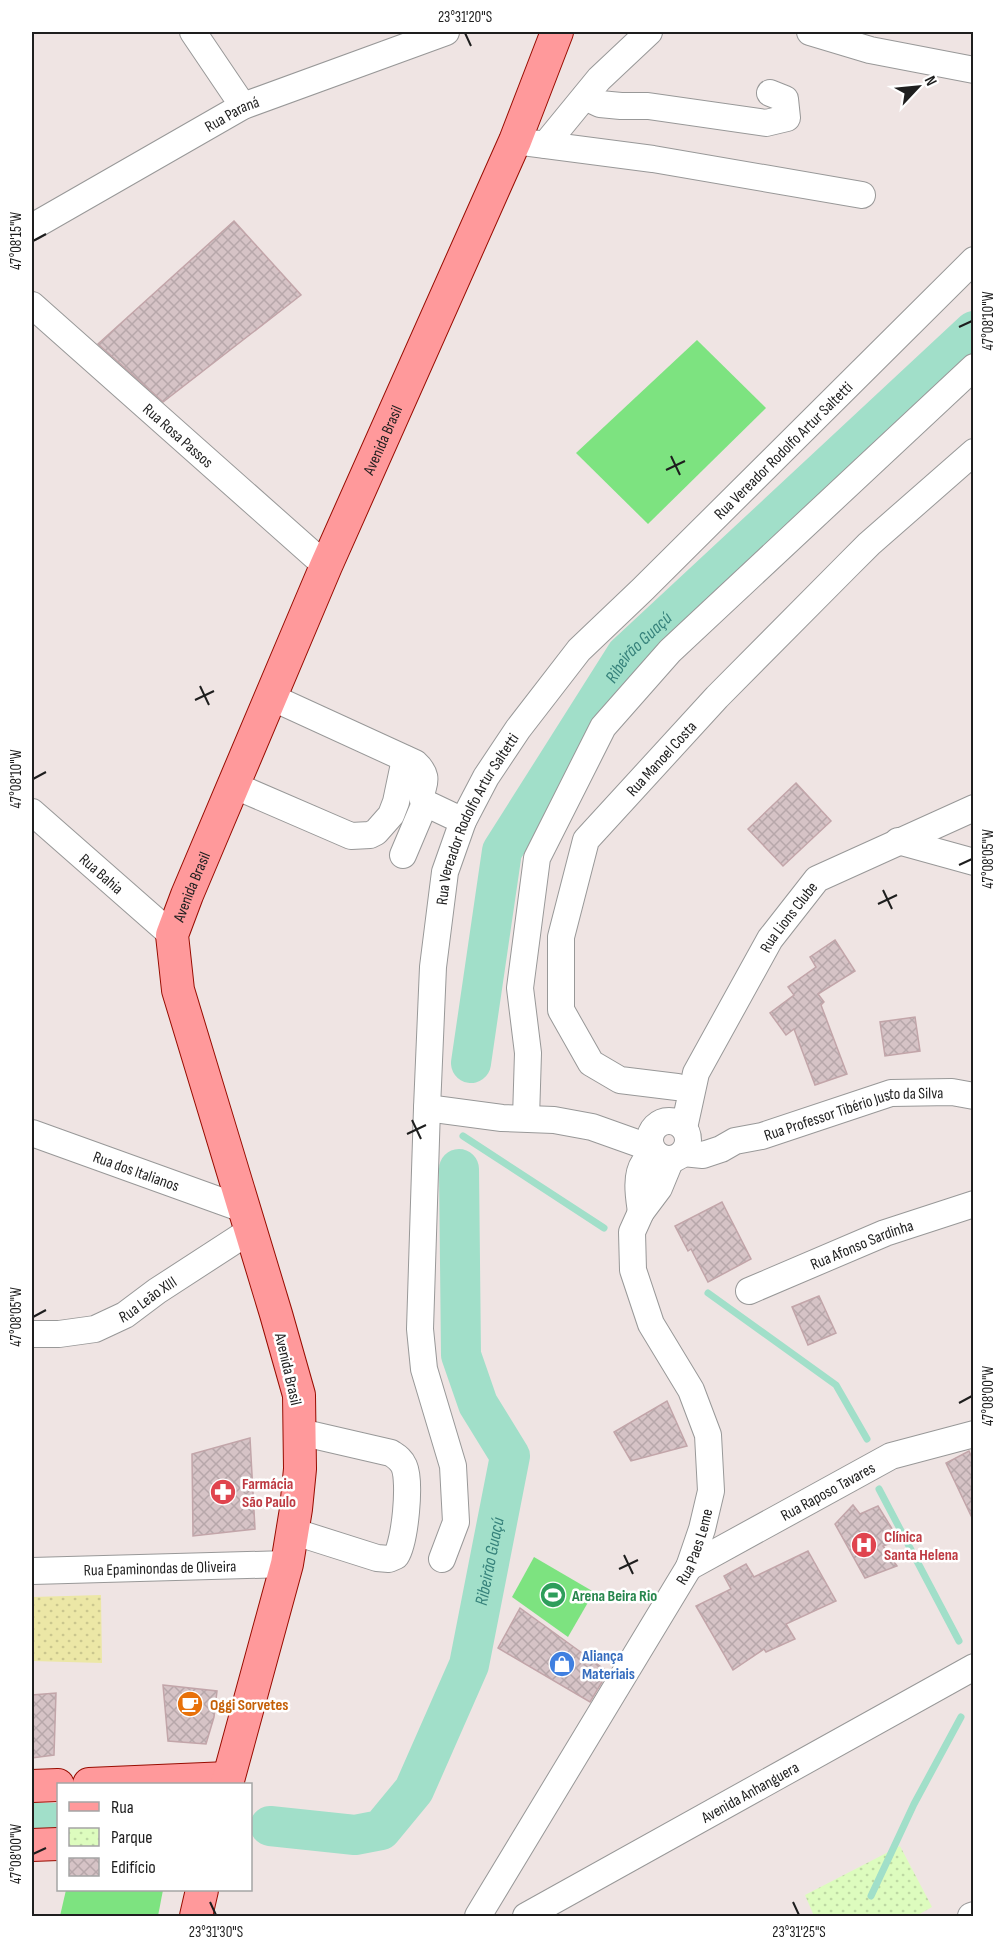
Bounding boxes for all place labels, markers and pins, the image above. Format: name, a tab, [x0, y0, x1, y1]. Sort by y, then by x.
place label: Farmácia São Paulo	[242, 1475, 296, 1512]
pharmacy icon: Farmácia São Paulo	[208, 1477, 238, 1507]
place label: Clínica Santa Helena	[884, 1528, 958, 1565]
hospital icon: Clínica Santa Helena	[849, 1530, 879, 1560]
sports icon: Arena Beira Rio	[538, 1580, 568, 1610]
place label: Arena Beira Rio	[571, 1587, 657, 1606]
place label: Aliança Materiais	[581, 1647, 635, 1684]
shop icon: Aliança Materiais	[547, 1649, 577, 1679]
cafe icon: Oggi Sorvetes	[175, 1689, 205, 1719]
place label: Oggi Sorvetes	[210, 1696, 289, 1715]

